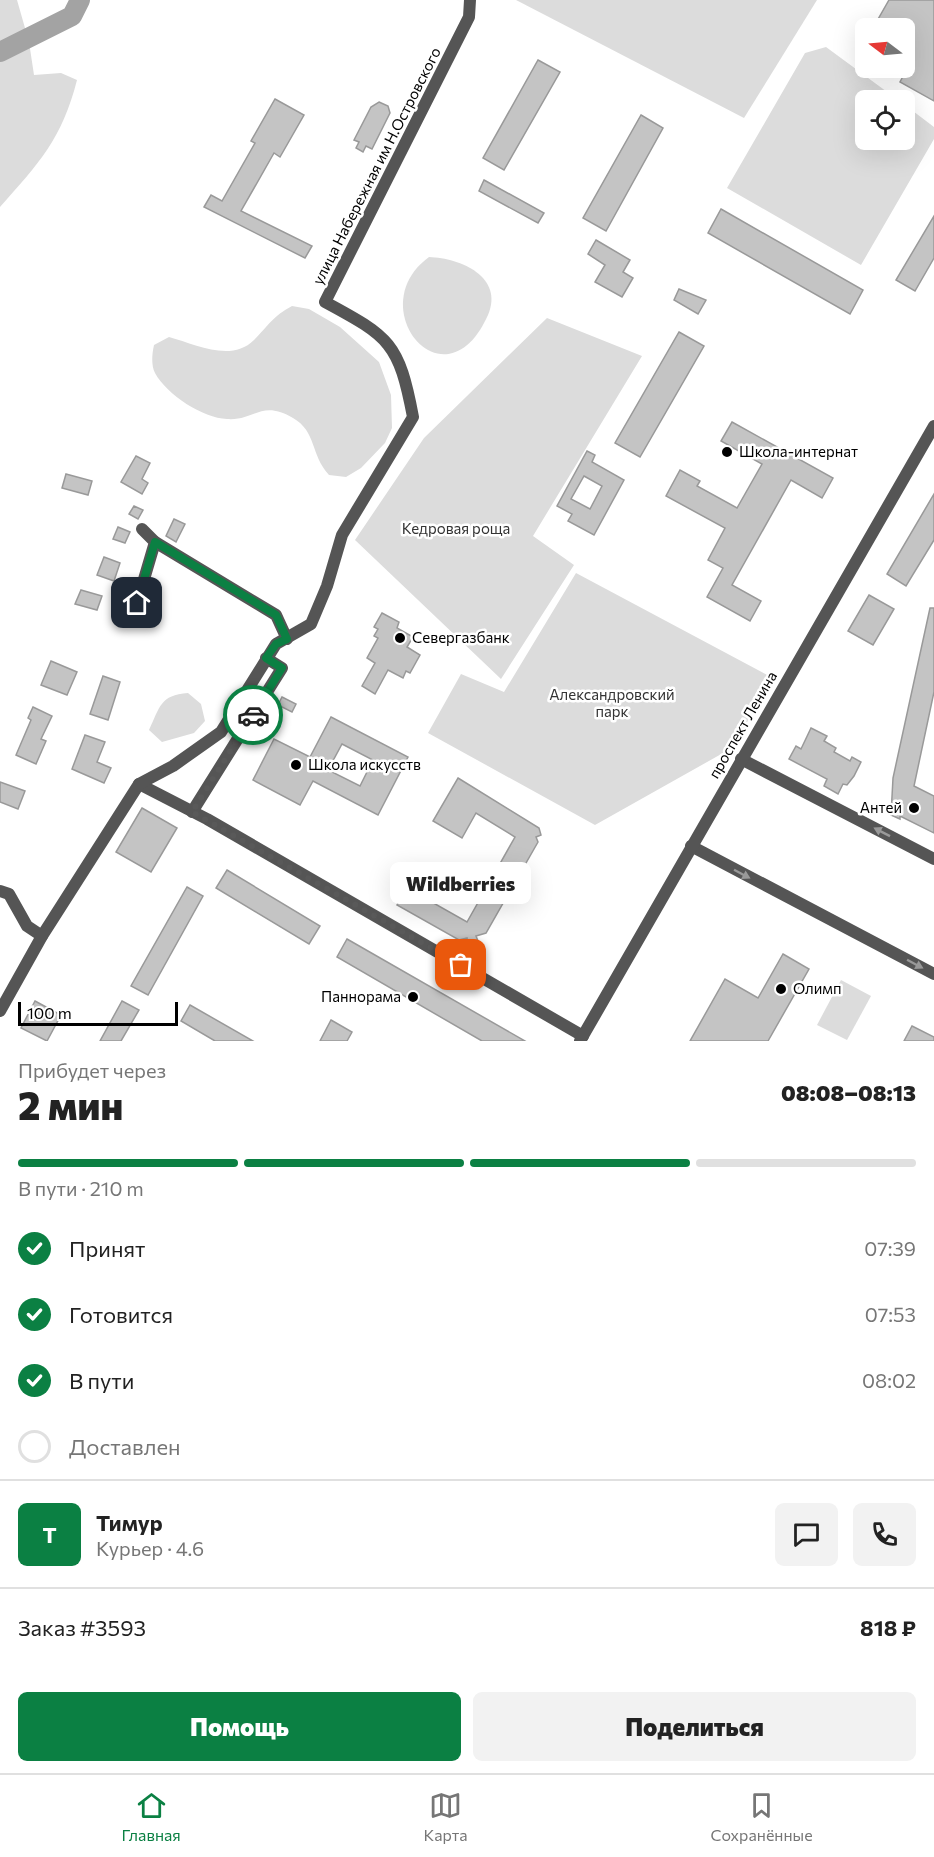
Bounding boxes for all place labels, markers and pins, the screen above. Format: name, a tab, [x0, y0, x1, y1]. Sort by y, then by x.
place label: Школа-интернат	[739, 442, 858, 460]
marker: Школа-интернат	[720, 445, 734, 459]
pin	[111, 577, 162, 628]
place label: Севергазбанк	[412, 628, 510, 646]
marker: Севергазбанк	[393, 631, 407, 645]
place label: Школа искусcтв	[308, 755, 421, 773]
marker: Школа искусcтв	[289, 758, 303, 772]
place label: Антей	[860, 798, 902, 816]
marker: Антей	[907, 801, 921, 815]
callout: Wildberries	[390, 863, 532, 905]
pin	[435, 939, 486, 990]
place label: Олимп	[793, 979, 842, 997]
marker: Олимп	[774, 982, 788, 996]
place label: Паннорама	[321, 987, 401, 1005]
marker: Паннорама	[406, 990, 420, 1004]

